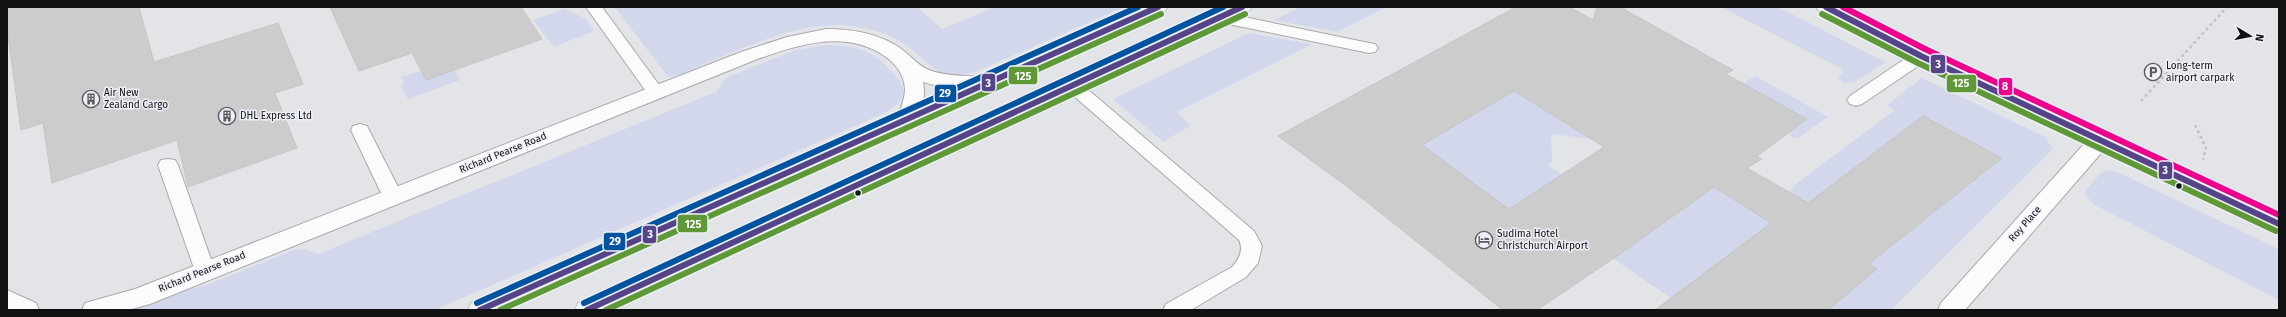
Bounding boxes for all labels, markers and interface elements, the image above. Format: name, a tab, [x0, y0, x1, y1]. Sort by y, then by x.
north arrow	[2230, 16, 2270, 56]
text: N	[2252, 33, 2266, 42]
line badge: 3	[1930, 54, 1946, 74]
text: 3	[1934, 58, 1941, 71]
place label: Long-term airport carpark	[2166, 60, 2235, 84]
parking icon: Long-term airport carpark	[2143, 62, 2163, 82]
line badge: 125	[1008, 66, 1038, 85]
text: 125	[1015, 70, 1031, 83]
line badge: 3	[981, 73, 996, 92]
line badge: 125	[1946, 74, 1977, 93]
text: 3	[984, 77, 991, 90]
text: 125	[1953, 77, 1969, 90]
line badge: 8	[1998, 77, 2013, 96]
text: 8	[2002, 80, 2009, 93]
line badge: 29	[934, 84, 957, 103]
place label: Air New Zealand Cargo	[104, 87, 168, 111]
text: 29	[939, 87, 951, 100]
building icon: Air New Zealand Cargo	[81, 89, 101, 109]
building icon: DHL Express Ltd	[217, 106, 237, 126]
place label: DHL Express Ltd	[240, 110, 312, 122]
street label: Richard Pearse Road	[458, 130, 548, 176]
line badge: 3	[2158, 161, 2173, 180]
text: 3	[2161, 164, 2168, 177]
unlabelled marker	[2174, 181, 2184, 191]
unlabelled marker	[853, 188, 863, 198]
street label: Roy Place	[2006, 204, 2044, 244]
line badge: 125	[677, 214, 708, 233]
text: 125	[685, 218, 701, 231]
line badge: 3	[642, 225, 657, 244]
text: 3	[646, 228, 653, 241]
place label: Sudima Hotel Christchurch Airport	[1497, 228, 1589, 252]
hotel icon: Sudima Hotel Christchurch Airport	[1474, 230, 1494, 250]
line badge: 29	[603, 232, 626, 251]
text: 29	[609, 235, 621, 248]
street label: Richard Pearse Road	[157, 249, 247, 295]

